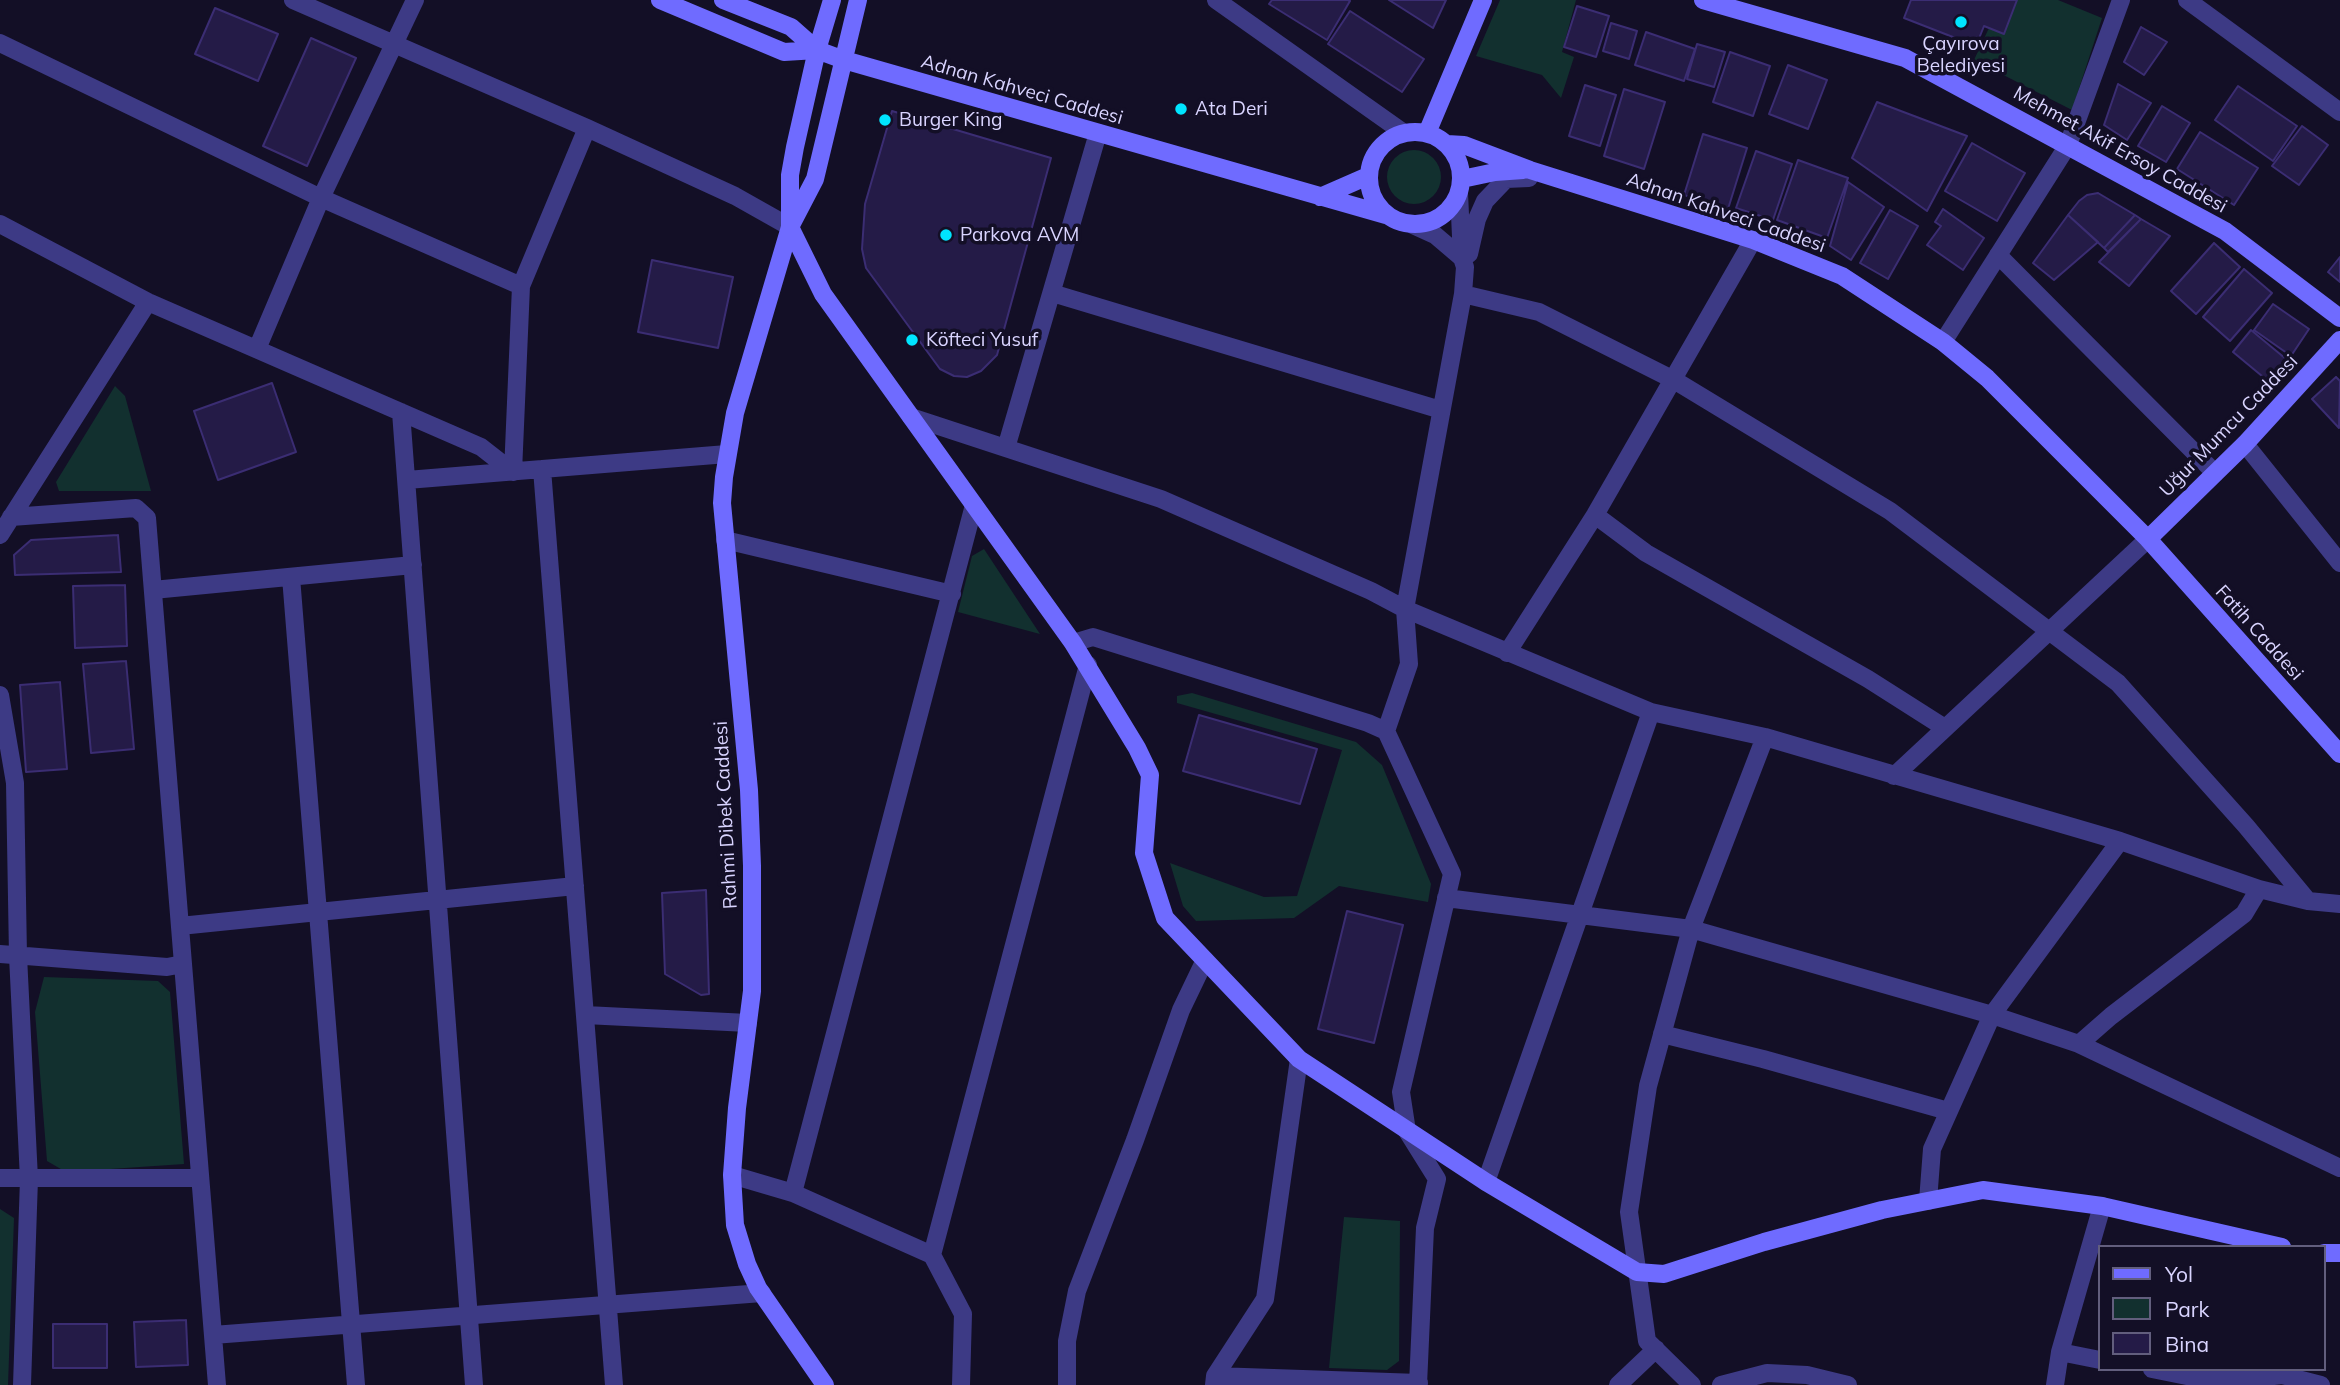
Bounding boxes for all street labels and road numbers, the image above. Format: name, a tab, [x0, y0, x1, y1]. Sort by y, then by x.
street label: Adnan Kahveci Caddesi	[919, 50, 1125, 130]
street label: Mehmet Akif Ersoy Caddesi	[2009, 82, 2231, 218]
street label: Adnan Kahveci Caddesi	[1624, 168, 1828, 258]
street label: Uğur Mumcu Caddesi	[2155, 350, 2303, 502]
street label: Fatih Caddesi	[2210, 581, 2308, 685]
street label: Rahmi Dibek Caddesi	[710, 720, 742, 910]

